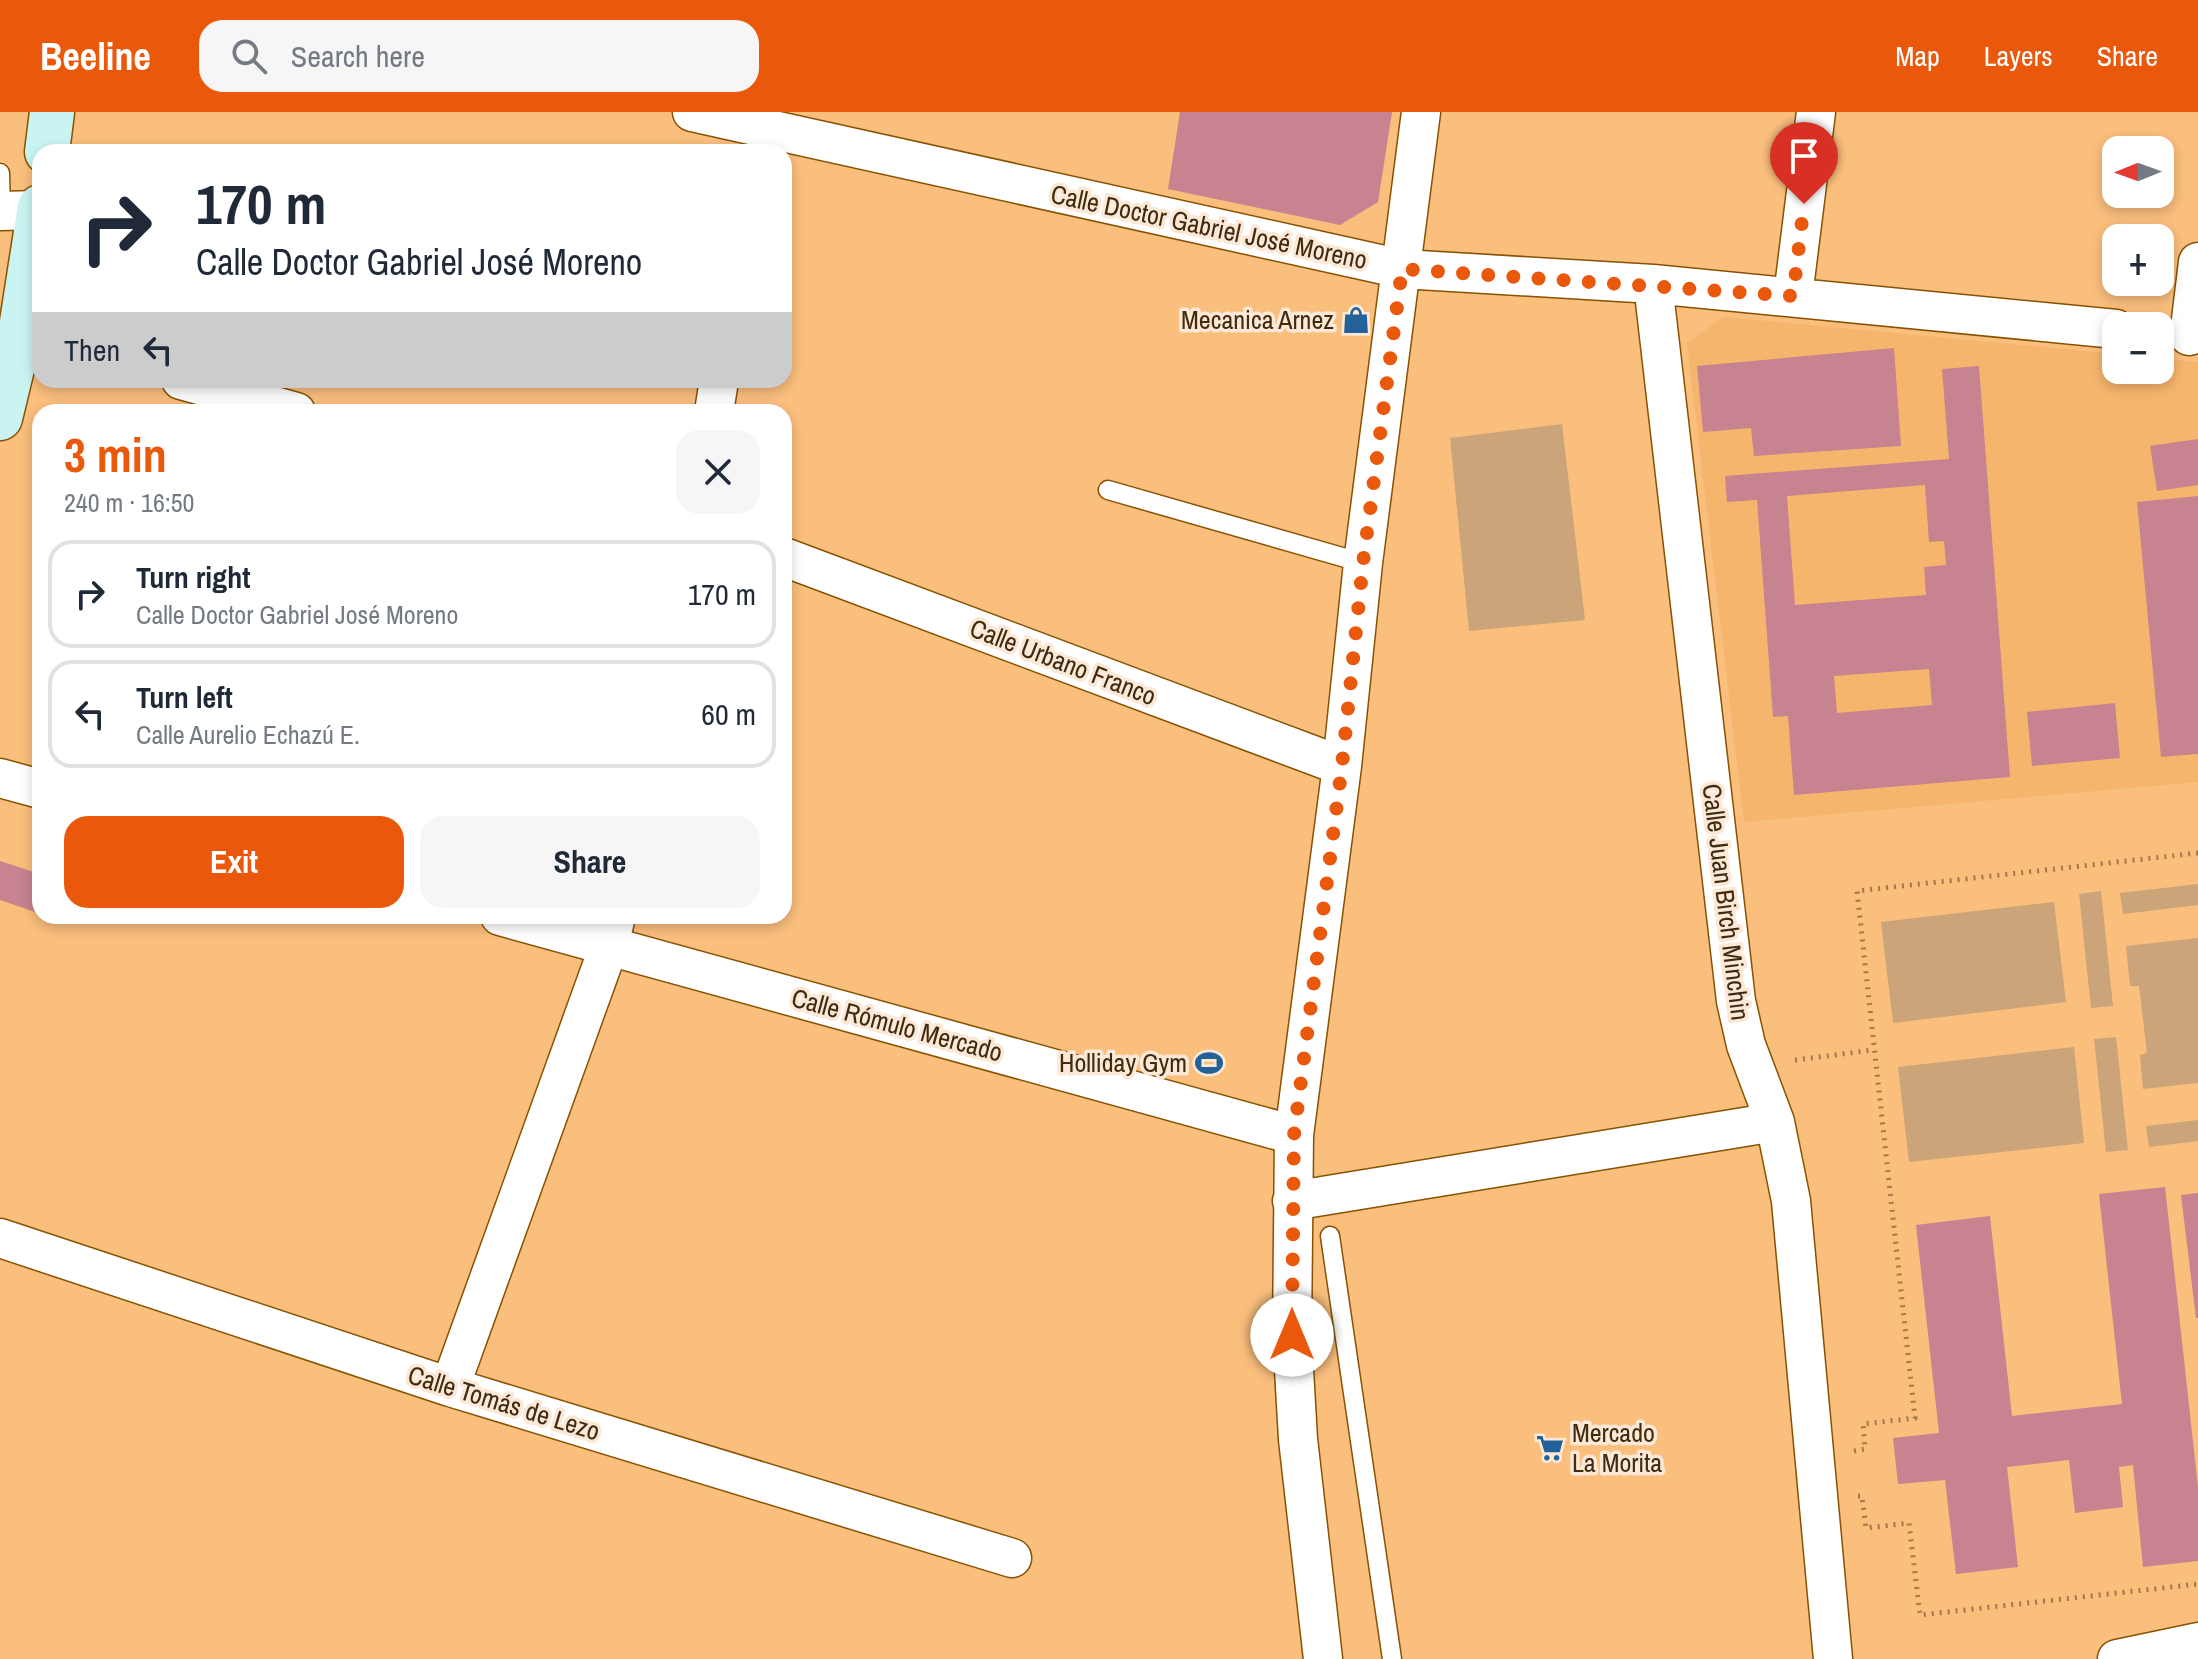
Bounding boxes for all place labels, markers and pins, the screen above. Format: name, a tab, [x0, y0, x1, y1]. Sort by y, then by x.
pin	[1770, 122, 1838, 204]
place label: Mecanica Arnez	[1181, 302, 1334, 337]
shop icon: Mecanica Arnez	[1341, 305, 1371, 335]
place label: Holliday Gym	[1059, 1045, 1187, 1080]
sports icon: Holliday Gym	[1194, 1048, 1224, 1078]
place label: Mercado La Morita	[1572, 1415, 1662, 1480]
supermarket icon: Mercado La Morita	[1535, 1433, 1565, 1463]

